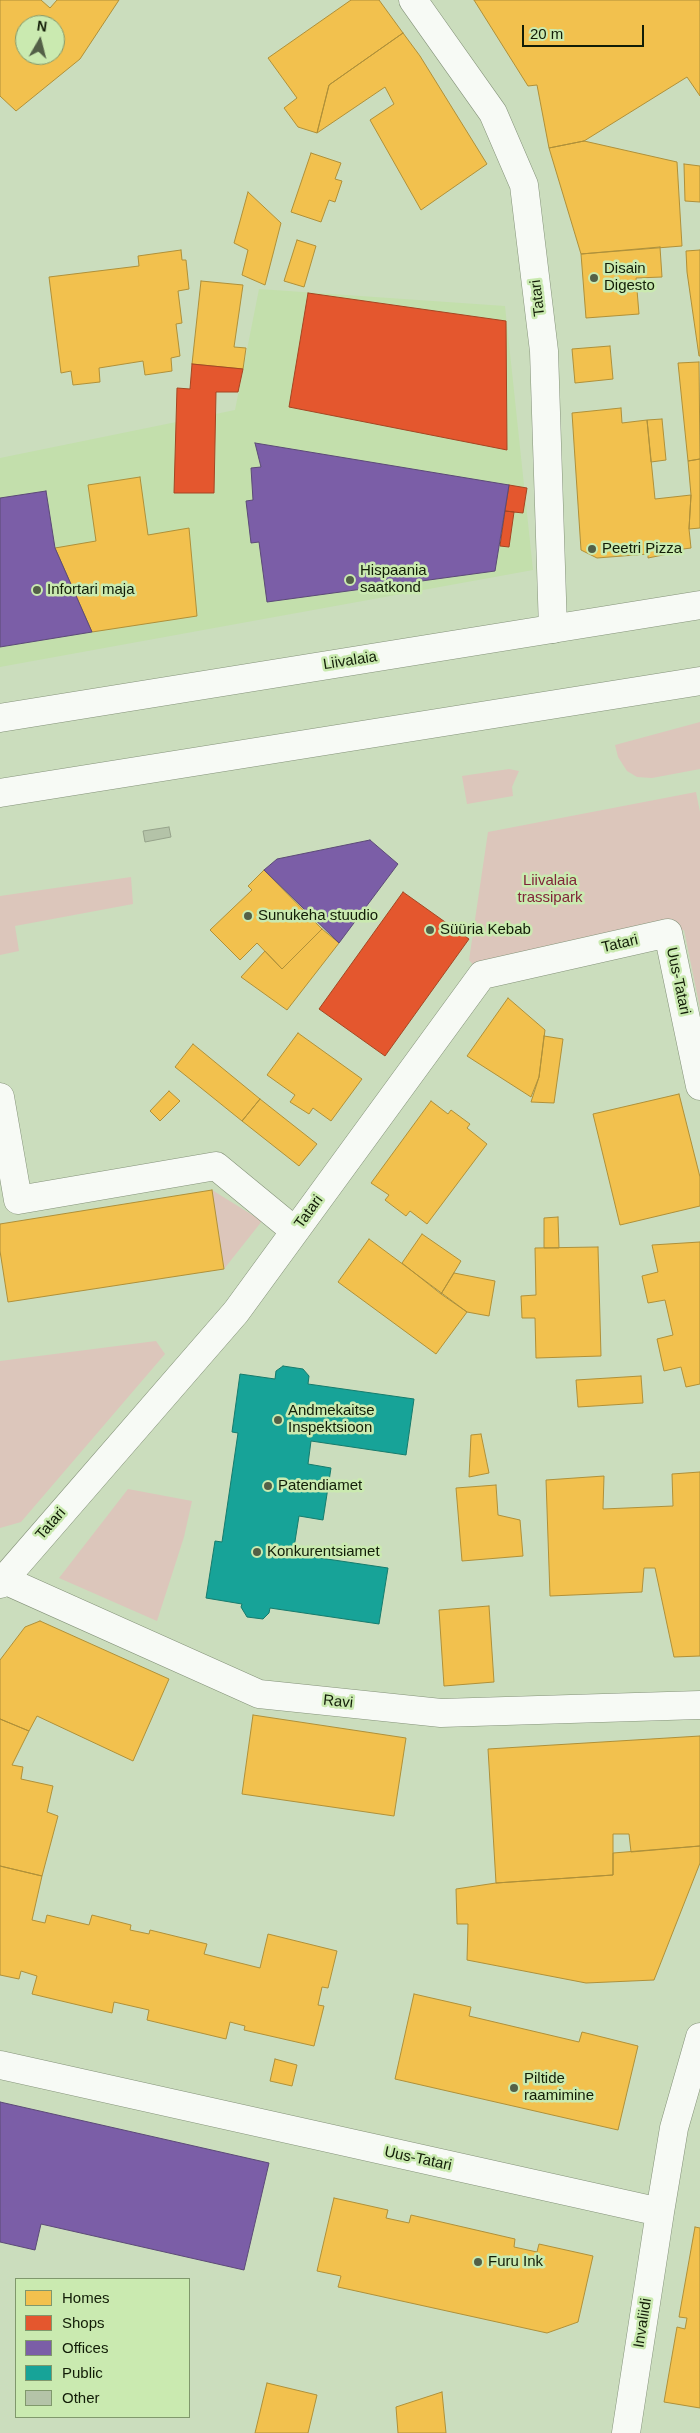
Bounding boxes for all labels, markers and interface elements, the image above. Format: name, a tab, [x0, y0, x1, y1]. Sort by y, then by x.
north arrow	[15, 15, 65, 65]
scale bar	[525, 15, 648, 47]
text: N	[36, 18, 48, 35]
text: 20 m	[530, 25, 563, 42]
place label: Disain Digesto	[604, 260, 655, 295]
marker: Disain Digesto	[588, 272, 600, 284]
street label: Tatari	[527, 279, 549, 317]
place label: Peetri Pizza	[602, 540, 682, 558]
marker: Peetri Pizza	[586, 543, 598, 555]
place label: Hispaania saatkond	[360, 562, 427, 597]
marker: Hispaania saatkond	[344, 574, 356, 586]
place label: Infortari maja	[47, 581, 135, 599]
marker: Infortari maja	[31, 584, 43, 596]
street label: Liivalaia	[322, 648, 378, 674]
park label: Liivalaia trassipark	[517, 872, 583, 907]
place label: Sunukeha stuudio	[258, 907, 378, 925]
marker: Sunukeha stuudio	[242, 910, 254, 922]
place label: Süüria Kebab	[440, 921, 531, 939]
marker: Süüria Kebab	[424, 924, 436, 936]
street label: Tatari	[600, 931, 640, 957]
street label: Uus-Tatari	[662, 946, 694, 1016]
street label: Tatari	[291, 1192, 327, 1232]
place label: Andmekaitse Inspektsioon	[288, 1402, 375, 1437]
marker: Andmekaitse Inspektsioon	[272, 1414, 284, 1426]
place label: Patendiamet	[278, 1477, 362, 1495]
marker: Patendiamet	[262, 1480, 274, 1492]
street label: Tatari	[32, 1504, 70, 1544]
place label: Konkurentsiamet	[267, 1543, 380, 1561]
marker: Konkurentsiamet	[251, 1546, 263, 1558]
street label: Ravi	[322, 1691, 354, 1713]
place label: Piltide raamimine	[524, 2070, 594, 2105]
marker: Piltide raamimine	[508, 2082, 520, 2094]
street label: Uus-Tatari	[383, 2143, 453, 2175]
place label: Furu Ink	[488, 2253, 543, 2271]
marker: Furu Ink	[472, 2256, 484, 2268]
legend	[15, 2278, 190, 2418]
text: Homes	[62, 2289, 110, 2306]
street label: Invaliidi	[630, 2297, 656, 2349]
text: Shops	[62, 2314, 105, 2331]
text: Offices	[62, 2339, 108, 2356]
text: Public	[62, 2364, 103, 2381]
text: Other	[62, 2389, 100, 2406]

